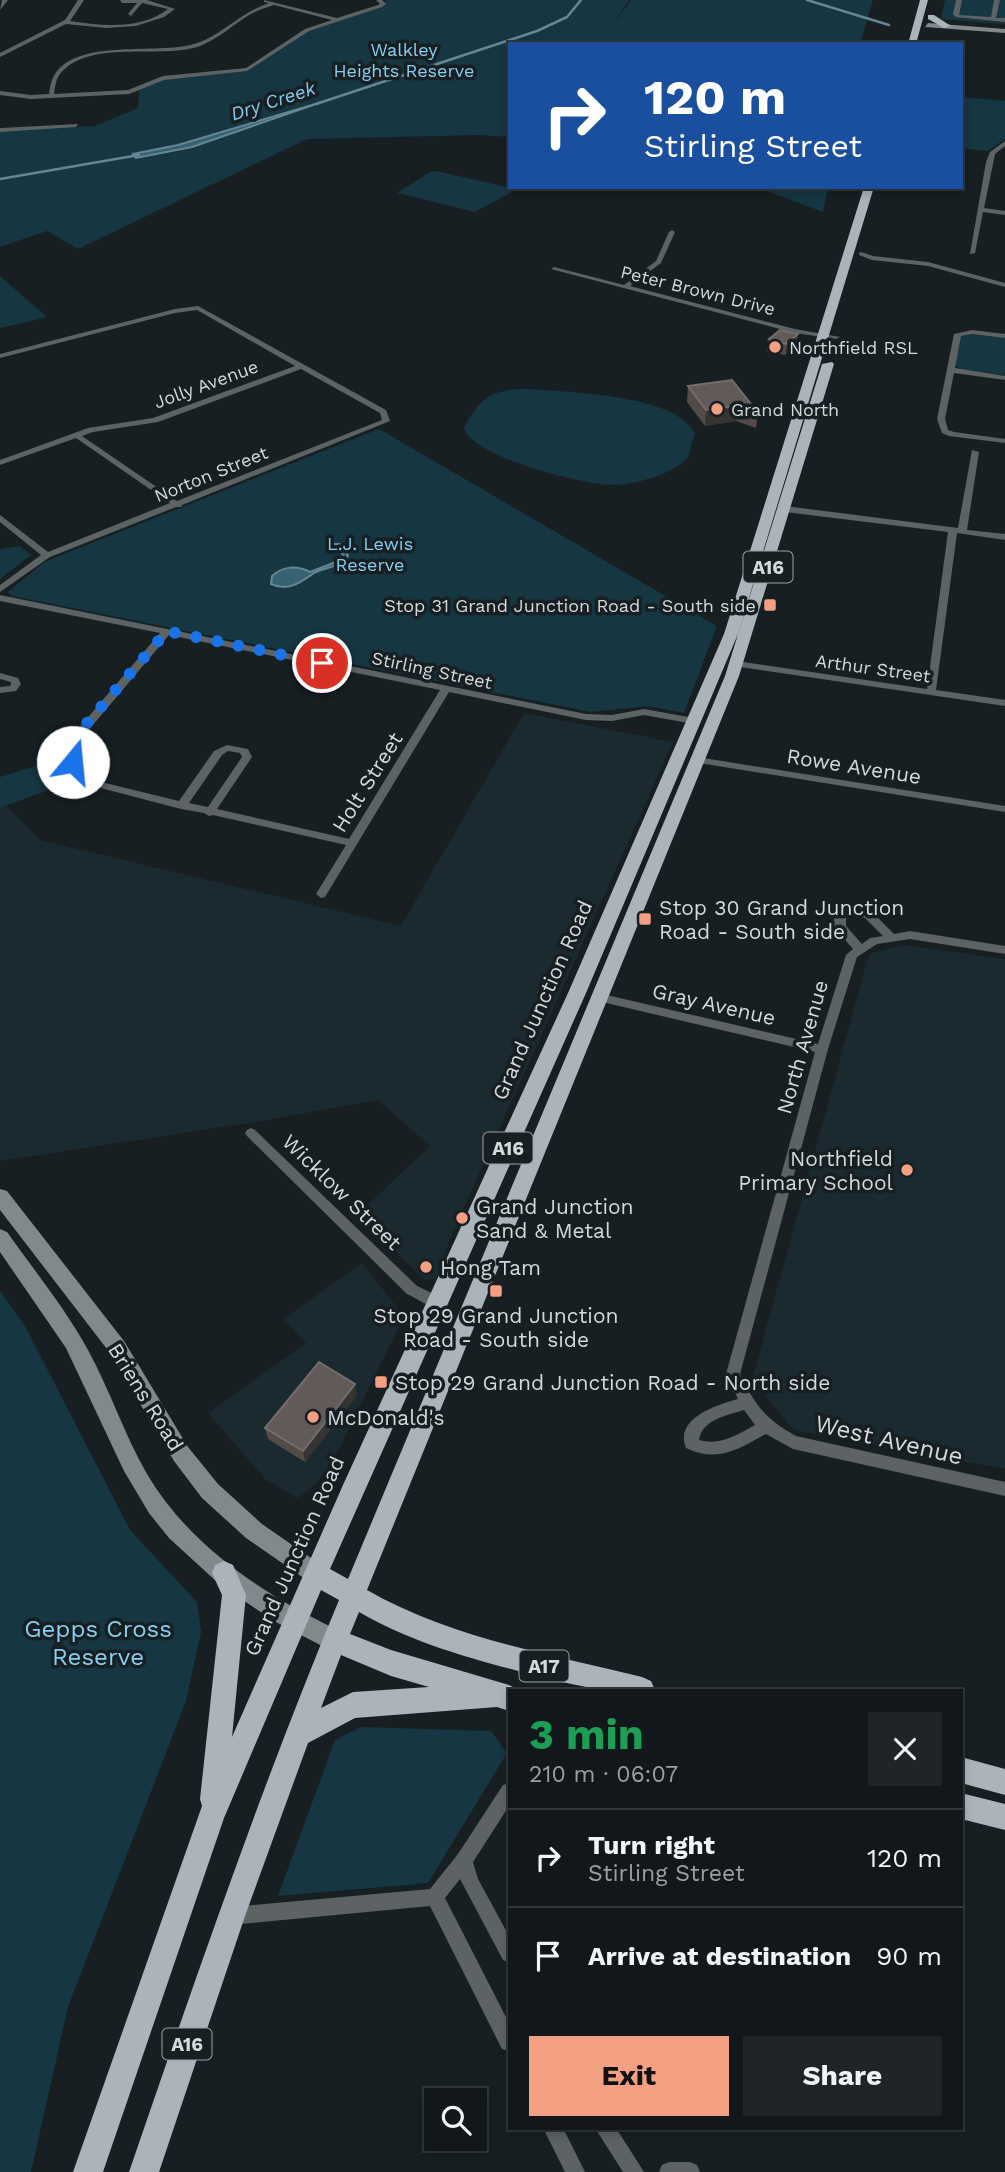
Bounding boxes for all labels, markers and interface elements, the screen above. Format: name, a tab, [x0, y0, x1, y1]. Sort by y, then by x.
park label: Walkley Heights Reserve	[333, 39, 475, 81]
text: 120 m	[644, 68, 786, 126]
icon: right	[529, 70, 620, 161]
water label: Dry Creek	[228, 76, 319, 126]
text: Stirling Street	[644, 127, 862, 165]
street label: Peter Brown Drive	[619, 261, 777, 319]
place label: Northfield RSL	[789, 337, 918, 358]
marker: Northfield RSL	[767, 339, 783, 355]
street label: Jolly Avenue	[151, 355, 261, 413]
place label: Grand North	[731, 399, 839, 420]
marker: Grand North	[709, 401, 725, 417]
street label: Norton Street	[151, 442, 271, 506]
park label: L.J. Lewis Reserve	[327, 533, 413, 575]
road number: A16	[744, 552, 792, 582]
place label: Stop 31 Grand Junction Road - South side	[384, 595, 756, 616]
marker: Stop 31 Grand Junction Road - South side	[762, 597, 778, 613]
pin	[292, 633, 352, 693]
icon: arrive	[303, 644, 341, 682]
street label: Stirling Street	[370, 647, 495, 693]
street label: Arthur Street	[814, 650, 932, 687]
position arrow	[36, 725, 110, 799]
street label: Holt Street	[326, 727, 408, 837]
street label: Rowe Avenue	[785, 743, 923, 789]
place label: Stop 30 Grand Junction Road - South side	[659, 895, 904, 944]
street label: Grand Junction Road	[487, 896, 597, 1104]
marker: Stop 30 Grand Junction Road - South side	[637, 911, 653, 927]
street label: North Avenue	[771, 977, 833, 1117]
street label: Gray Avenue	[650, 978, 778, 1030]
street label: Wicklow Street	[277, 1129, 407, 1255]
road number: A16	[484, 1132, 532, 1164]
place label: Northfield Primary School	[738, 1146, 894, 1195]
marker: Northfield Primary School	[899, 1162, 915, 1178]
place label: Grand Junction Sand & Metal	[476, 1194, 634, 1243]
marker: Grand Junction Sand & Metal	[454, 1210, 470, 1226]
place label: Hong Tam	[440, 1255, 541, 1280]
marker: Hong Tam	[418, 1259, 434, 1275]
marker: Stop 29 Grand Junction Road - South side	[488, 1283, 504, 1299]
place label: Stop 29 Grand Junction Road - South side	[373, 1303, 619, 1352]
street label: Briens Road	[103, 1338, 189, 1456]
place label: Stop 29 Grand Junction Road - North side	[395, 1370, 830, 1395]
marker: Stop 29 Grand Junction Road - North side	[373, 1374, 389, 1390]
place label: McDonald's	[327, 1405, 444, 1430]
marker: McDonald's	[305, 1409, 321, 1425]
street label: West Avenue	[812, 1409, 966, 1471]
street label: Grand Junction Road	[239, 1452, 349, 1660]
park label: Gepps Cross Reserve	[24, 1615, 172, 1671]
road number: A17	[520, 1650, 568, 1682]
text: 3 min	[529, 1710, 644, 1759]
button: close	[868, 1712, 942, 1786]
text: 210 m · 06:07	[529, 1761, 678, 1788]
text: Turn right	[588, 1830, 715, 1860]
icon: right	[529, 1839, 567, 1877]
text: 120 m	[867, 1843, 942, 1873]
text: Stirling Street	[588, 1860, 745, 1887]
icon: arrive	[529, 1937, 567, 1975]
text: Arrive at destination	[588, 1941, 851, 1971]
text: 90 m	[876, 1941, 942, 1971]
road number: A16	[162, 2028, 212, 2060]
button: Exit	[529, 2036, 729, 2116]
button: Share	[743, 2036, 942, 2116]
map controls	[424, 2088, 487, 2151]
button: search	[424, 2088, 487, 2151]

